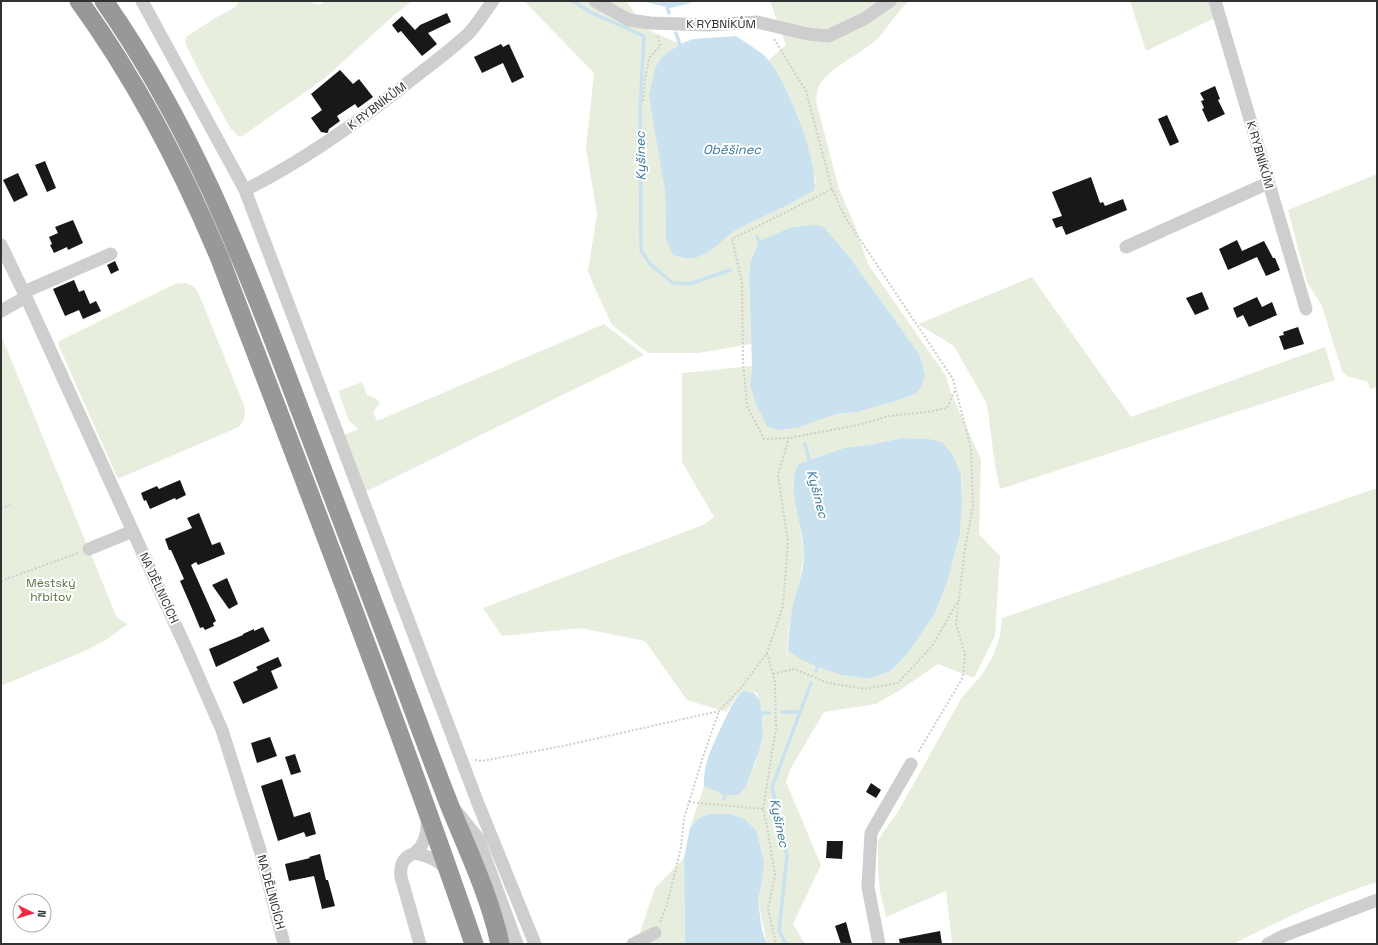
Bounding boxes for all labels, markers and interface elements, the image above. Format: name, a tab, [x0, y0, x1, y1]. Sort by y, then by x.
street label: K RYBNÍKŮM	[686, 16, 756, 32]
street label: K RYBNÍKŮM	[344, 79, 410, 133]
street label: K RYBNÍKŮM	[1243, 119, 1277, 191]
water label: Kyšinec	[632, 130, 649, 181]
water label: Oběšinec	[703, 141, 762, 158]
water label: Kyšinec	[803, 468, 832, 521]
street label: NA DĚLNICÍCH	[136, 550, 182, 626]
park label: Městský hřbitov	[26, 575, 76, 605]
water label: Kyšinec	[766, 797, 793, 850]
street label: NA DĚLNICÍCH	[253, 853, 289, 931]
north arrow	[12, 893, 52, 933]
text: N	[35, 910, 49, 918]

